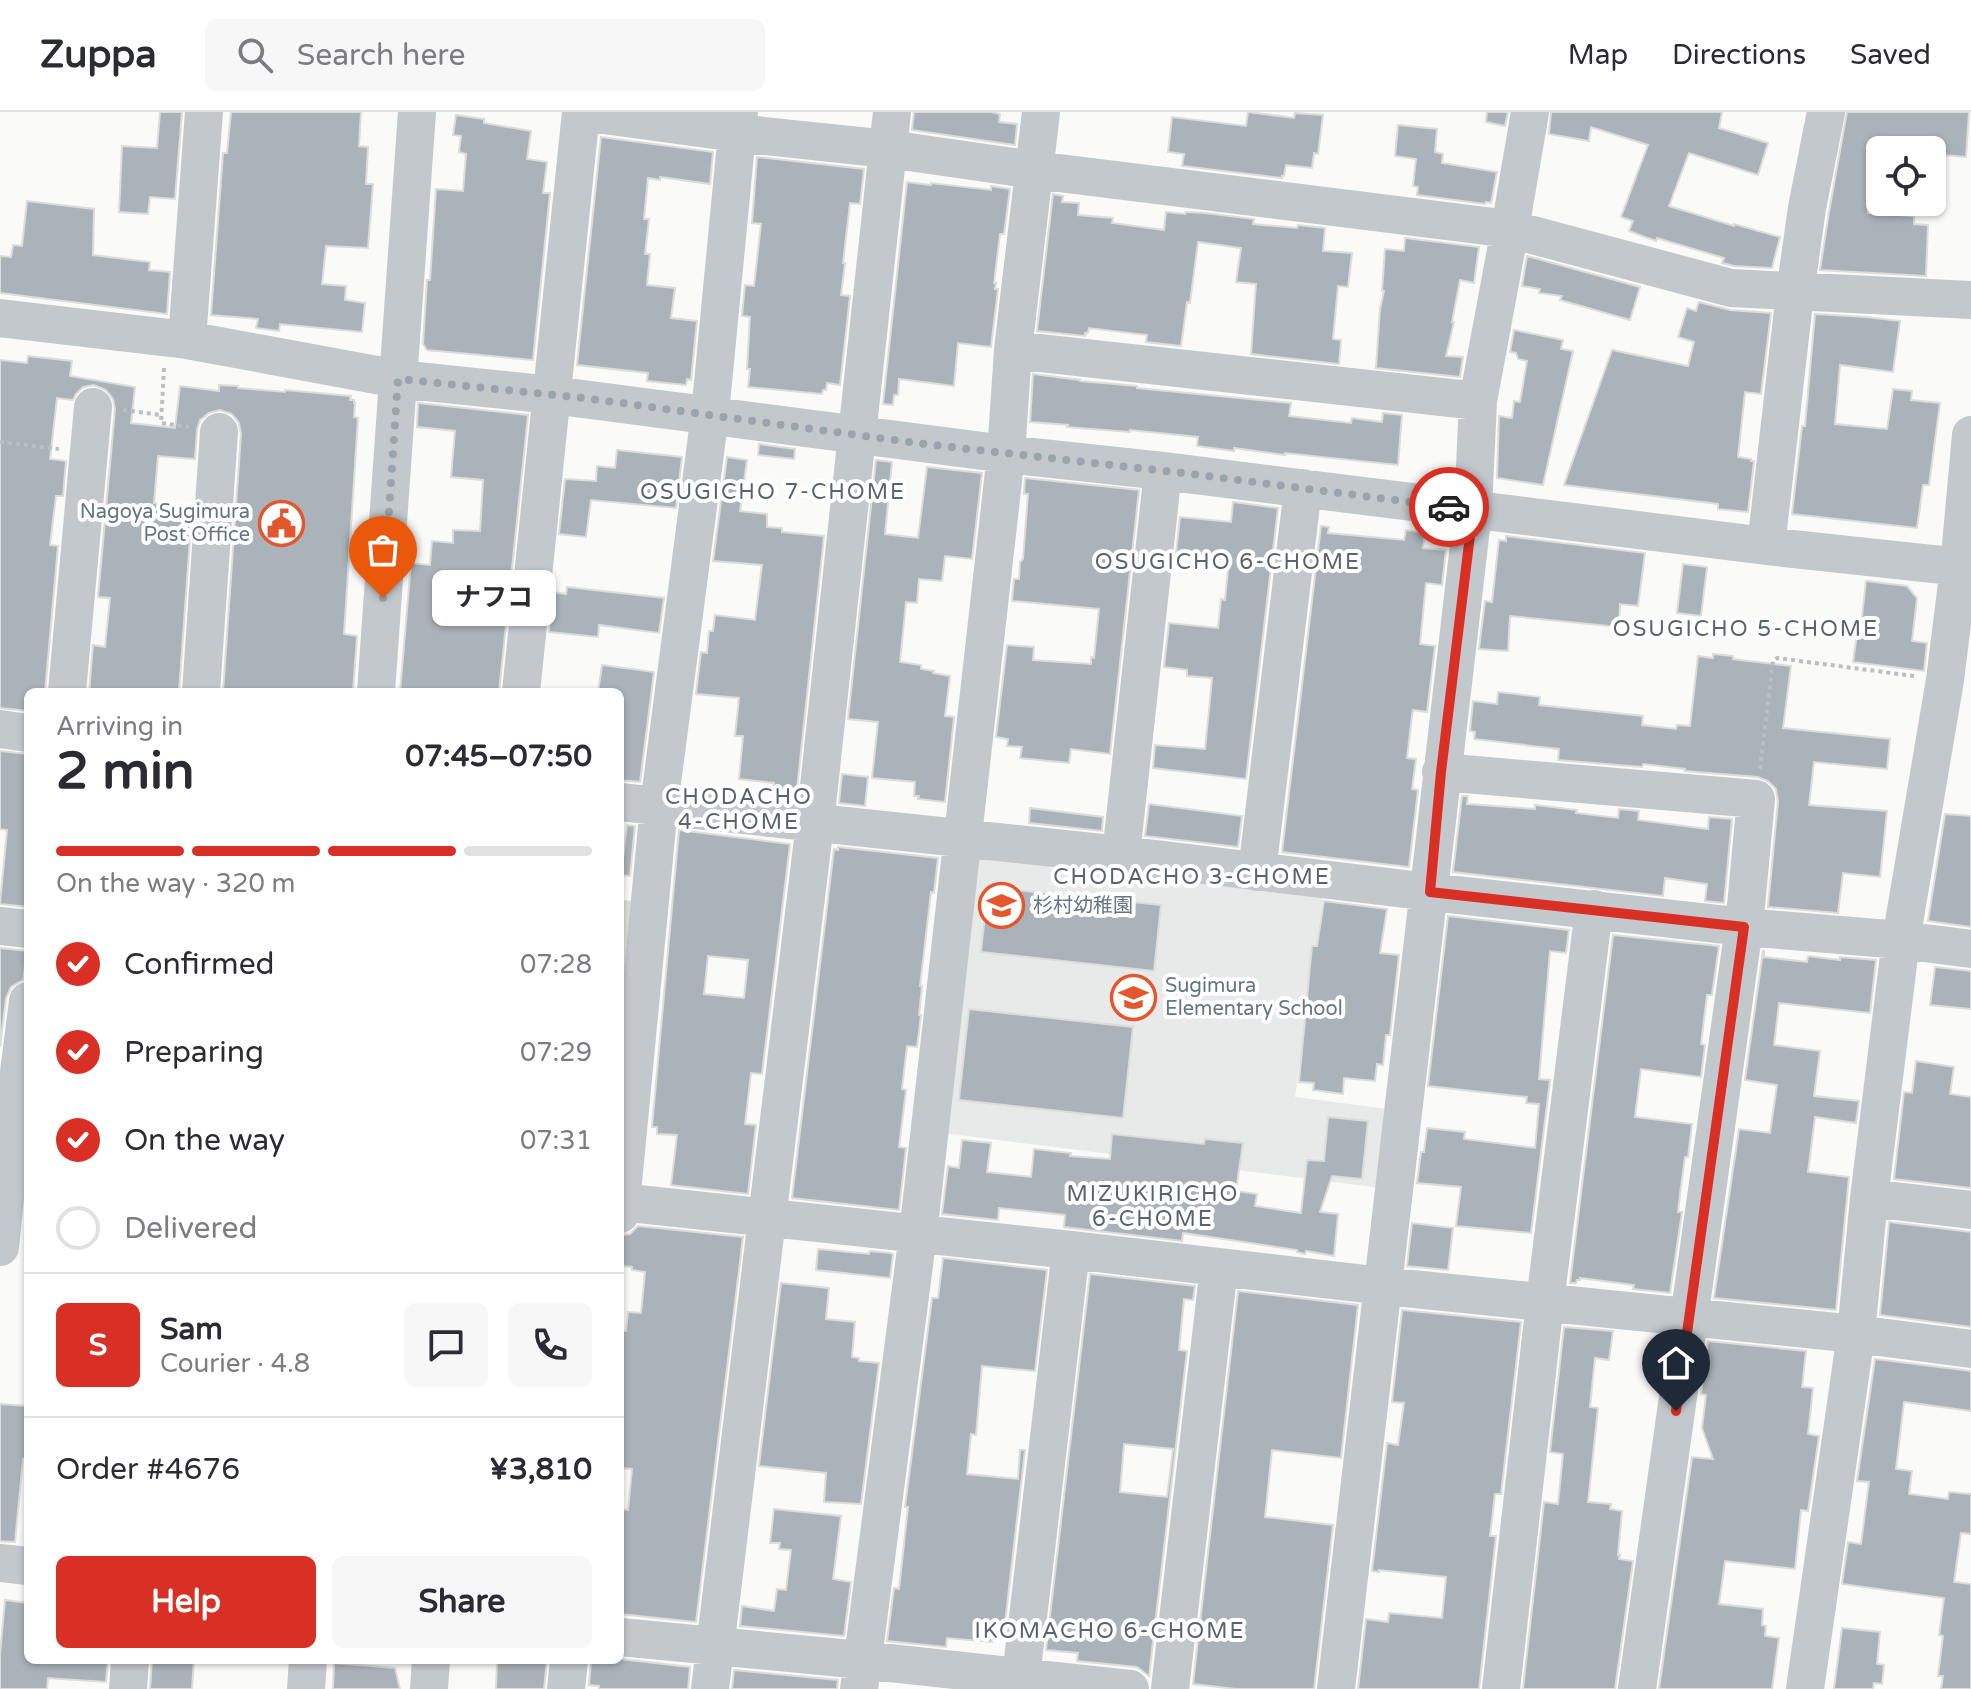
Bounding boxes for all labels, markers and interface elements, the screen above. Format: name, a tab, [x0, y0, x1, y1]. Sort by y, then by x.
search box	[205, 19, 765, 91]
text: Zuppa	[40, 32, 157, 78]
icon: search	[233, 33, 277, 77]
text: Search here	[297, 37, 465, 74]
text: Map	[1568, 38, 1628, 72]
text: Directions	[1672, 38, 1806, 72]
text: Saved	[1850, 38, 1931, 72]
map controls	[1866, 136, 1946, 216]
button: locate	[1866, 136, 1946, 216]
courier	[1409, 467, 1489, 547]
district label: OSUGICHO 7-CHOME	[640, 479, 906, 505]
icon: car	[1427, 485, 1471, 529]
place label: Nagoya Sugimura Post Office	[80, 500, 250, 547]
public building icon: Nagoya Sugimura Post Office	[257, 500, 305, 548]
pin	[349, 516, 417, 598]
icon: bag	[361, 528, 405, 572]
district label: OSUGICHO 6-CHOME	[1095, 549, 1361, 575]
callout: ナフコ	[431, 570, 555, 626]
text: ナフコ	[455, 582, 533, 613]
district label: OSUGICHO 5-CHOME	[1613, 616, 1879, 642]
text: Arriving in	[56, 711, 183, 742]
text: 07:45–07:50	[405, 738, 592, 775]
text: 2 min	[56, 740, 195, 803]
district label: CHODACHO 4-CHOME	[665, 784, 813, 835]
district label: CHODACHO 3-CHOME	[1053, 864, 1331, 890]
text: On the way · 320 m	[56, 868, 295, 899]
school or university icon: 杉村幼稚園	[978, 882, 1026, 930]
place label: 杉村幼稚園	[1033, 894, 1133, 918]
icon: check	[56, 942, 100, 986]
text: Confirmed	[124, 946, 275, 983]
text: 07:28	[520, 949, 592, 980]
school or university icon: Sugimura Elementary School	[1110, 974, 1158, 1022]
place label: Sugimura Elementary School	[1165, 974, 1343, 1021]
icon: check	[56, 1030, 100, 1074]
text: Preparing	[124, 1034, 264, 1071]
text: 07:29	[520, 1037, 592, 1068]
icon: check	[56, 1118, 100, 1162]
text: On the way	[124, 1122, 285, 1159]
text: 07:31	[520, 1125, 592, 1156]
district label: MIZUKIRICHO 6-CHOME	[1067, 1181, 1239, 1232]
text: Delivered	[124, 1210, 258, 1247]
button: chat	[404, 1303, 488, 1387]
button: phone	[508, 1303, 592, 1387]
text: Sam	[160, 1311, 223, 1348]
text: S	[89, 1327, 107, 1364]
pin	[1642, 1329, 1710, 1411]
icon: home	[1654, 1341, 1698, 1385]
text: Courier · 4.8	[160, 1348, 310, 1379]
text: Order #4676	[56, 1451, 240, 1488]
text: ¥3,810	[489, 1451, 592, 1488]
button: Help	[56, 1556, 316, 1648]
button: Share	[332, 1556, 592, 1648]
district label: IKOMACHO 6-CHOME	[975, 1618, 1245, 1644]

